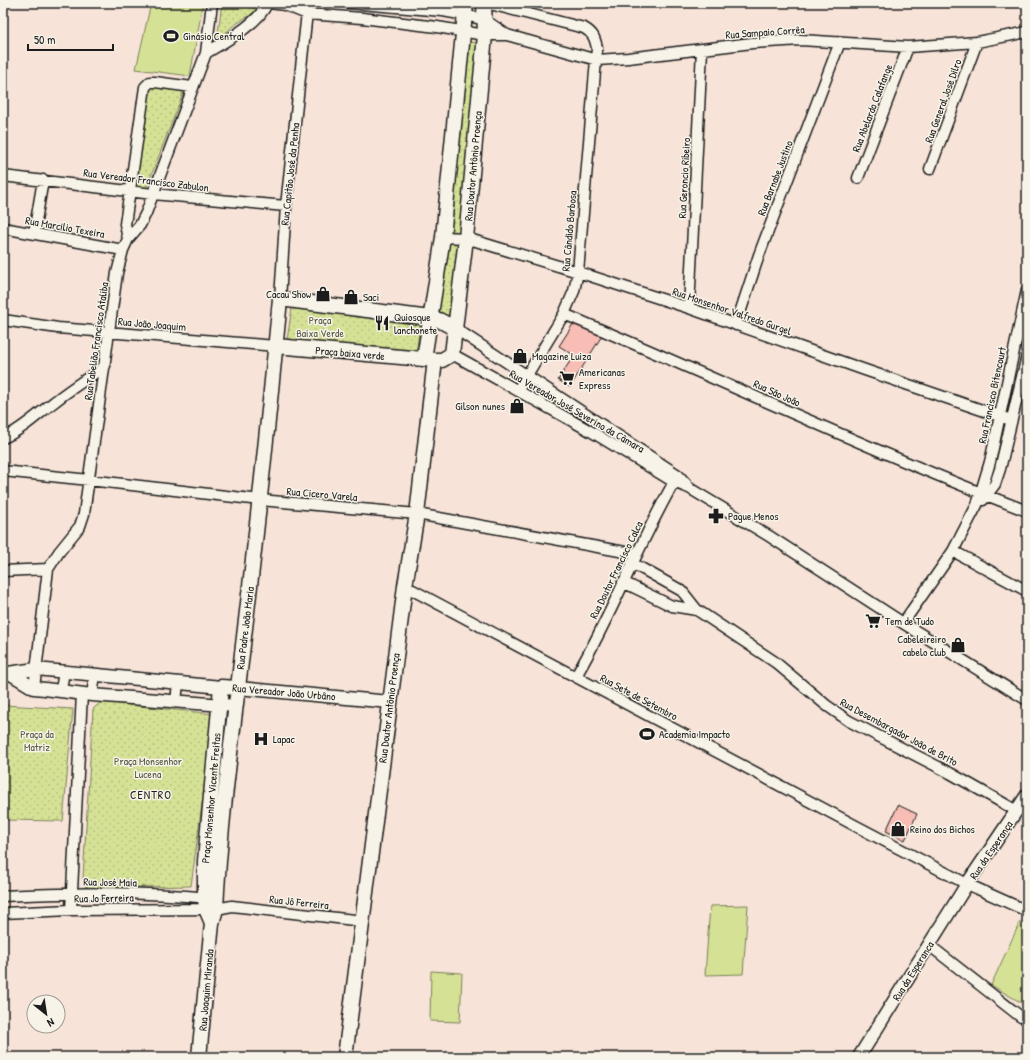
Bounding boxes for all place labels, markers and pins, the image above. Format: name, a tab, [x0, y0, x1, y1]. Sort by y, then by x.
sports icon: Ginásio Central	[162, 27, 180, 45]
place label: Ginásio Central	[183, 29, 244, 43]
shop icon: Cacau Show	[314, 285, 332, 303]
place label: Cacau Show	[266, 287, 311, 301]
shop icon: Saci	[342, 288, 360, 306]
place label: Saci	[363, 290, 379, 304]
place label: Quiosque lanchonete	[394, 310, 438, 337]
restaurant icon: Quiosque lanchonete	[373, 314, 391, 332]
shop icon: Magazine Luiza	[511, 347, 529, 365]
place label: Magazine Luiza	[532, 349, 592, 363]
place label: Americanas Express	[579, 365, 625, 392]
supermarket icon: Americanas Express	[558, 369, 576, 387]
shop icon: Gilson nunes	[508, 397, 526, 415]
place label: Gilson nunes	[455, 399, 505, 413]
pharmacy icon: Pague Menos	[707, 507, 725, 525]
place label: Pague Menos	[728, 509, 778, 523]
supermarket icon: Tem de Tudo	[864, 612, 882, 630]
place label: Tem de Tudo	[885, 614, 935, 628]
place label: Cabeleireiro cabelo club	[897, 632, 947, 659]
shop icon: Cabeleireiro cabelo club	[949, 636, 967, 654]
sports icon: Academia Impacto	[638, 725, 656, 743]
place label: Academia Impacto	[659, 727, 731, 741]
hospital icon: Lapac	[252, 730, 270, 748]
place label: Lapac	[273, 732, 295, 746]
shop icon: Reino dos Bichos	[889, 820, 907, 838]
place label: Reino dos Bichos	[910, 822, 975, 836]

